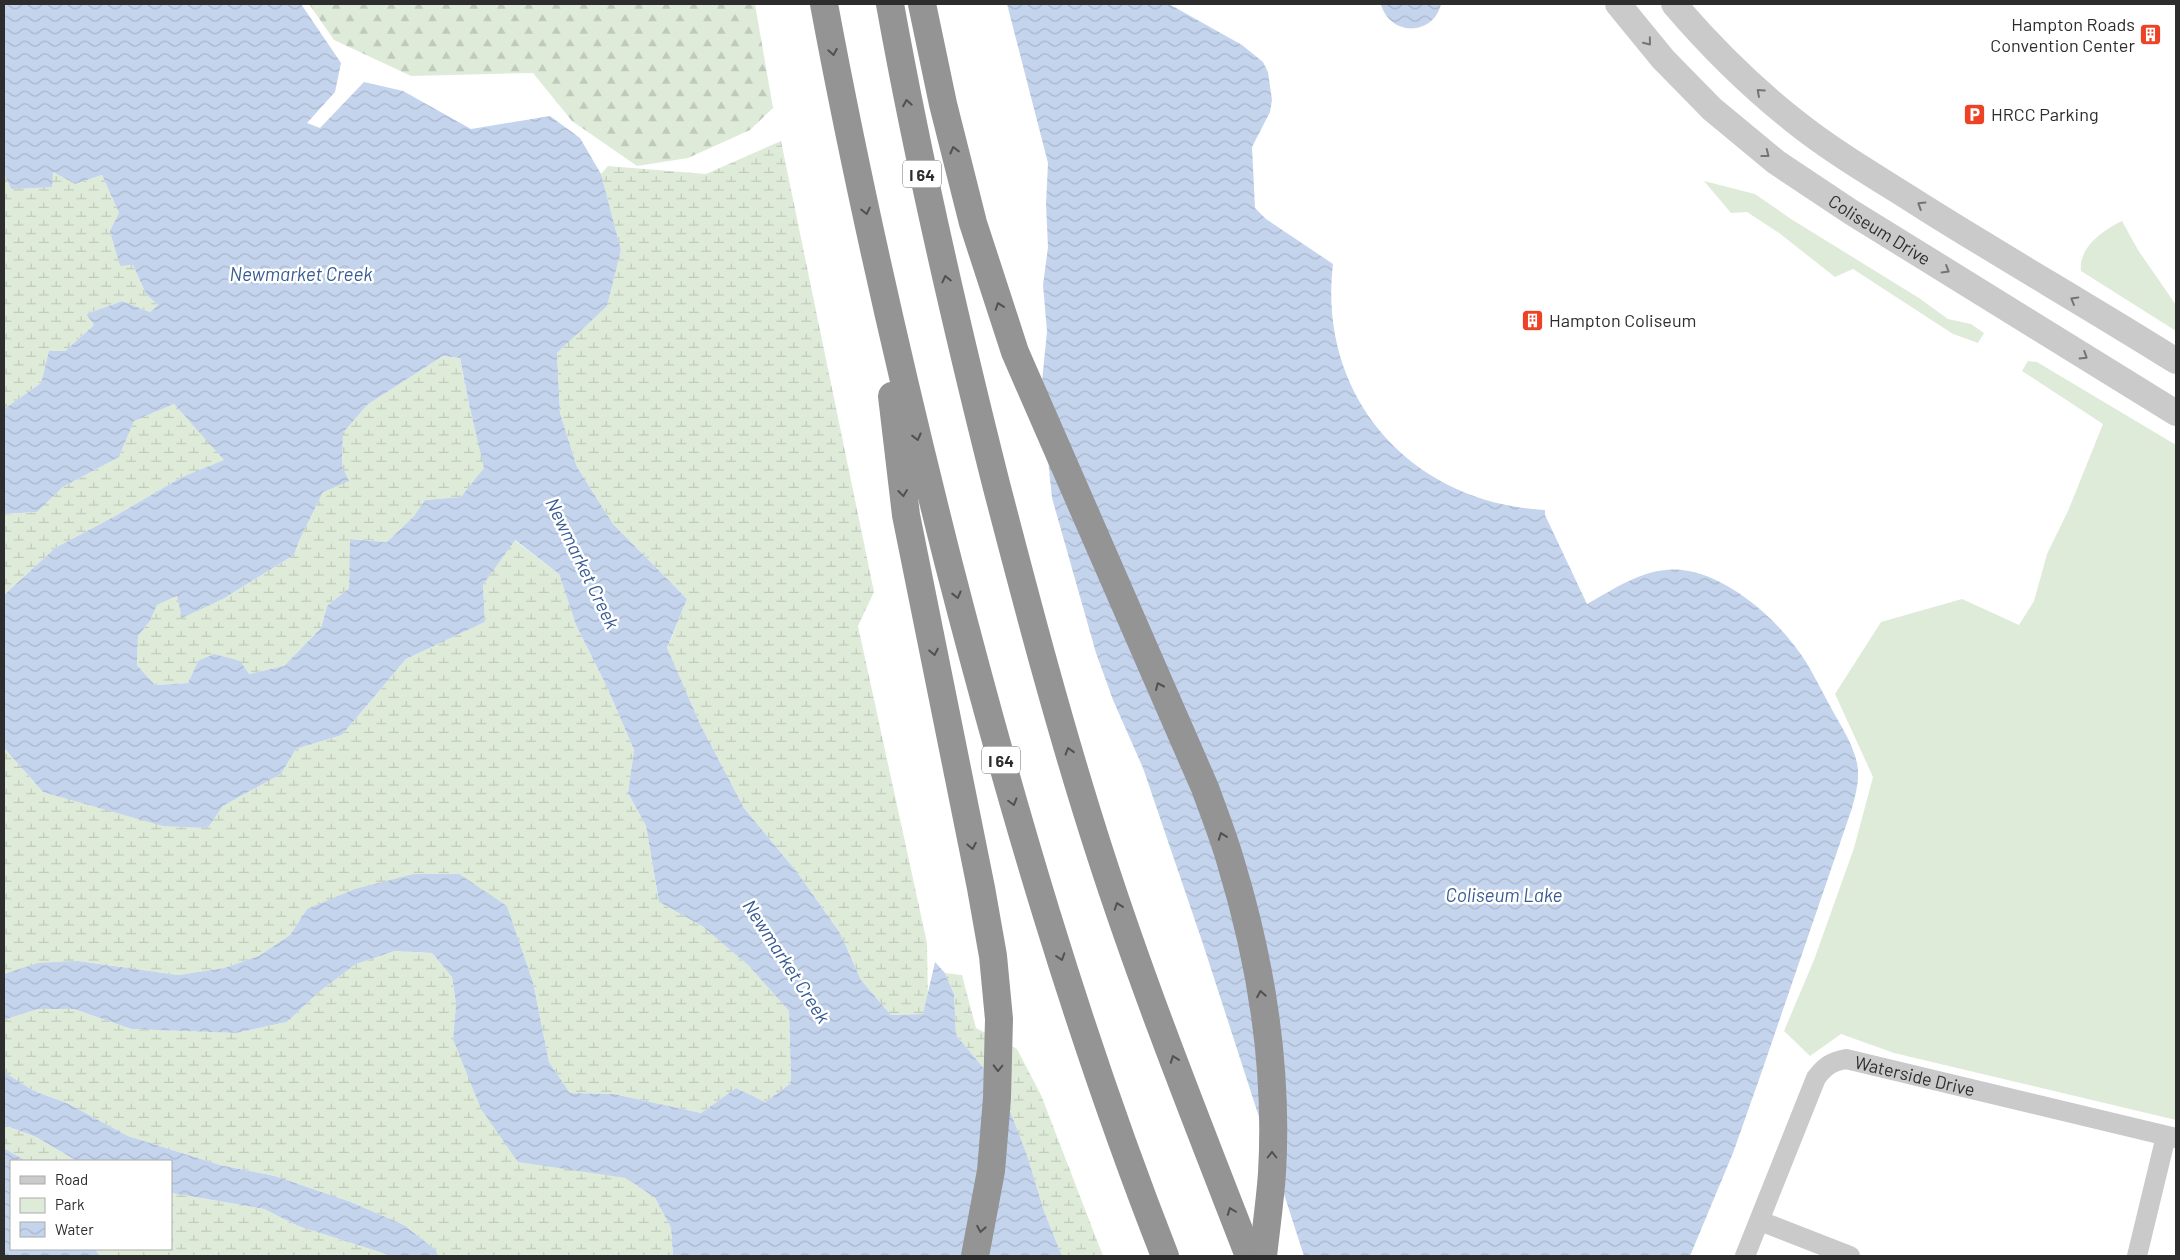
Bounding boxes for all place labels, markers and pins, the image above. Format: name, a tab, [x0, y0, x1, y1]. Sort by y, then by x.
place label: Hampton Roads Convention Center	[1990, 13, 2135, 56]
building icon: Hampton Roads Convention Center	[2139, 22, 2163, 46]
parking icon: HRCC Parking	[1963, 102, 1987, 126]
place label: HRCC Parking	[1991, 103, 2099, 125]
building icon: Hampton Coliseum	[1521, 308, 1545, 332]
place label: Hampton Coliseum	[1549, 309, 1696, 331]

